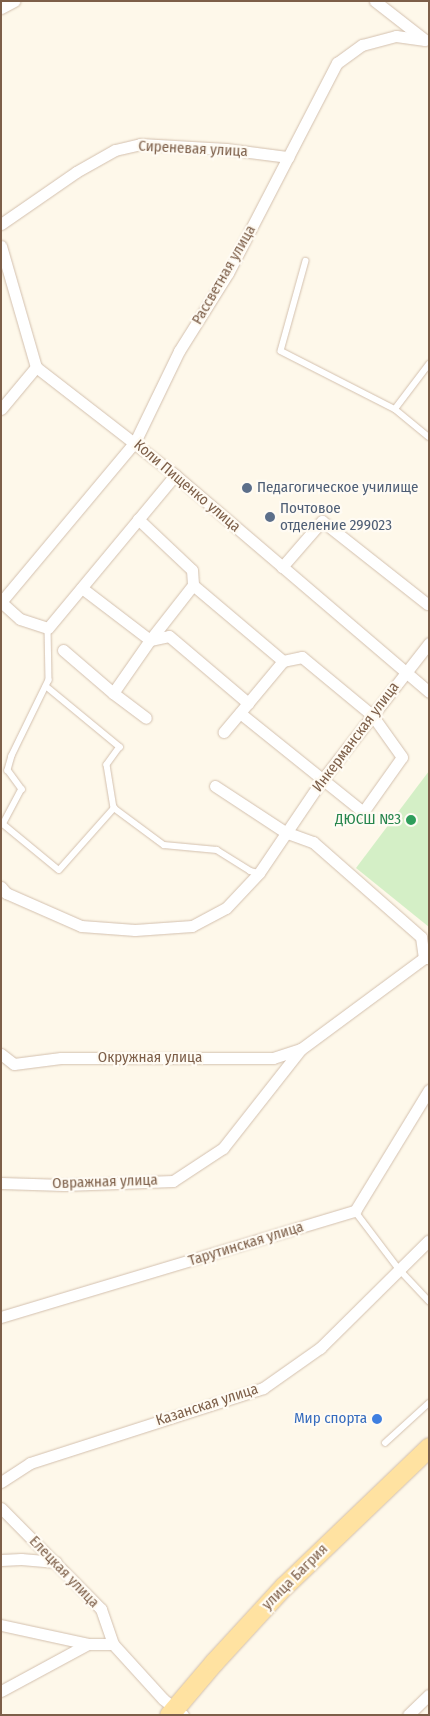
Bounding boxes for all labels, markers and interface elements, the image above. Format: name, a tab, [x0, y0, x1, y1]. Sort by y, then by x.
street label: Сиреневая улица	[138, 137, 248, 161]
street label: Рассветная улица	[188, 222, 260, 328]
street label: Коли Пищенко улица	[130, 436, 244, 536]
place label: Педагогическое училище	[257, 479, 418, 497]
marker: Педагогическое училище	[241, 482, 253, 494]
place label: Почтовое отделение 299023	[280, 499, 392, 534]
marker: Почтовое отделение 299023	[264, 511, 276, 523]
street label: Инкерманская улица	[309, 678, 403, 796]
place label: ДЮСШ №3	[335, 811, 401, 829]
marker: ДЮСШ №3	[405, 814, 417, 826]
street label: Окружная улица	[98, 1049, 202, 1067]
street label: Овражная улица	[52, 1171, 158, 1193]
street label: Тарутинская улица	[186, 1218, 306, 1270]
street label: Казанская улица	[154, 1380, 260, 1430]
place label: Мир спорта	[294, 1410, 367, 1428]
marker: Мир спорта	[371, 1413, 383, 1425]
street label: Елецкая улица	[25, 1532, 103, 1612]
street label: улица Багрия	[258, 1540, 332, 1614]

